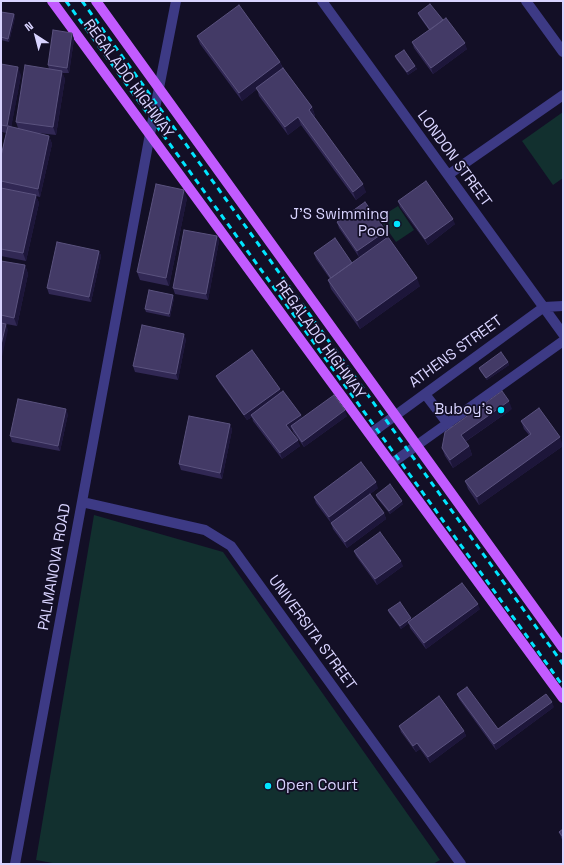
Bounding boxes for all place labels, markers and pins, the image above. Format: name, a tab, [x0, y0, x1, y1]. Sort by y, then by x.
place label: J'S Swimming Pool	[290, 206, 389, 241]
marker: J'S Swimming Pool	[392, 219, 402, 229]
place label: Buboy's	[434, 401, 493, 419]
marker: Buboy's	[496, 405, 506, 415]
place label: Open Court	[276, 777, 358, 795]
marker: Open Court	[263, 781, 273, 791]

